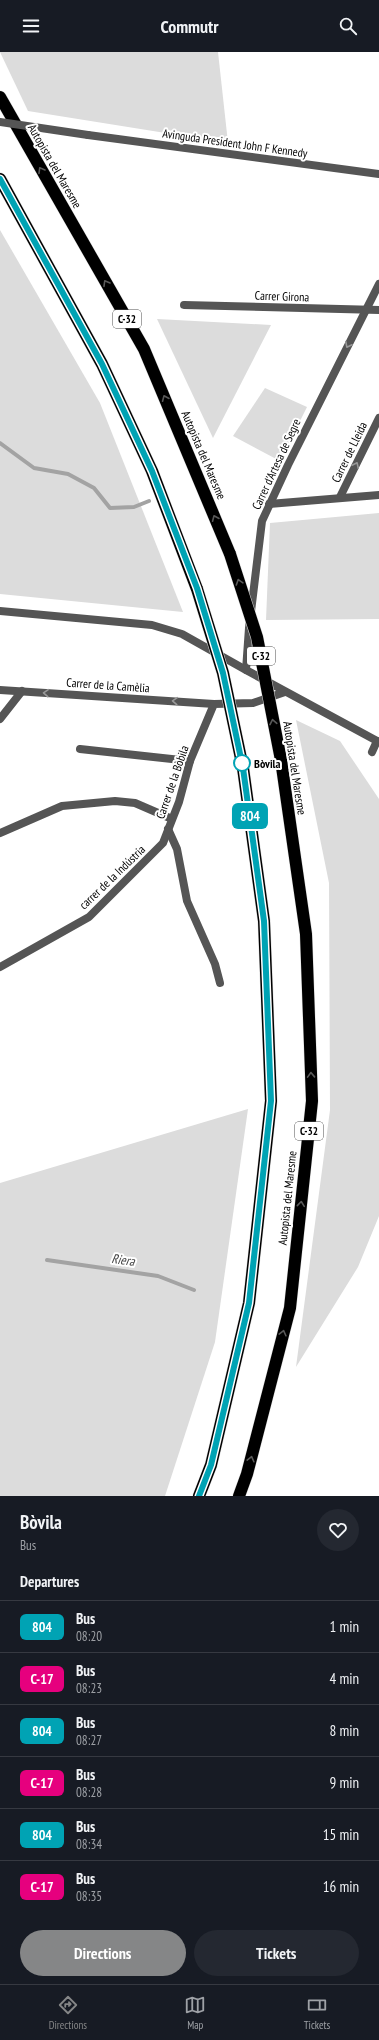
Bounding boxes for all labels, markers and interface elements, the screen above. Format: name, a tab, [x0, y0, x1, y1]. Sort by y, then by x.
icon: menu	[20, 15, 42, 37]
text: Commutr	[160, 15, 219, 38]
icon: search	[337, 15, 359, 37]
street label: Autopista del Maresme	[25, 121, 85, 211]
street label: Avinguda President John F Kennedy	[162, 125, 309, 161]
one-way arrow	[39, 167, 46, 174]
one-way arrow	[103, 280, 110, 287]
street label: Carrer Girona	[254, 288, 310, 304]
road number: C-32	[113, 310, 141, 328]
one-way arrow	[345, 341, 353, 348]
one-way arrow	[161, 395, 169, 402]
street label: Autopista del Maresme	[179, 408, 229, 502]
street label: Carrer d'Artesa de Segre	[248, 416, 304, 512]
street label: Carrer de Lleida	[328, 419, 370, 485]
one-way arrow	[351, 462, 359, 469]
one-way arrow	[212, 515, 220, 522]
one-way arrow	[235, 579, 244, 586]
road number: C-32	[247, 647, 275, 665]
street label: Carrer de la Camèlia	[66, 675, 150, 695]
one-way arrow	[43, 688, 49, 697]
one-way arrow	[172, 697, 178, 706]
one-way arrow	[270, 719, 278, 725]
street label: Autopista del Maresme	[280, 720, 310, 816]
street label: Carrer de la Bòbila	[152, 743, 192, 821]
marker: Bòvila	[233, 754, 251, 772]
place label: Bòvila	[254, 756, 281, 771]
line badge: 804	[227, 803, 273, 829]
text: 804	[240, 807, 260, 825]
street label: carrer de la Indústria	[76, 842, 148, 912]
one-way arrow	[307, 1072, 315, 1078]
road number: C-32	[295, 1122, 323, 1140]
street label: Autopista del Maresme	[275, 1150, 299, 1246]
one-way arrow	[296, 1201, 305, 1207]
water label: Riera	[110, 1250, 136, 1270]
one-way arrow	[279, 1330, 287, 1336]
one-way arrow	[246, 1456, 255, 1463]
button: heart	[317, 1509, 359, 1551]
text: Bòvila	[20, 1510, 62, 1534]
text: Bus	[20, 1537, 36, 1554]
text: Departures	[20, 1572, 79, 1591]
text: Bus	[76, 1609, 95, 1628]
text: 1 min	[329, 1617, 359, 1636]
text: 804	[32, 1618, 52, 1636]
text: 08:20	[76, 1628, 102, 1645]
text: Bus	[76, 1661, 95, 1680]
text: 4 min	[329, 1669, 359, 1688]
text: C-17	[30, 1670, 54, 1688]
text: 08:23	[76, 1680, 102, 1697]
text: Bus	[76, 1713, 95, 1732]
text: 8 min	[329, 1721, 359, 1740]
text: 804	[32, 1722, 52, 1740]
text: 08:27	[76, 1732, 102, 1749]
text: Bus	[76, 1765, 95, 1784]
text: 9 min	[329, 1773, 359, 1792]
text: C-17	[30, 1774, 54, 1792]
text: 08:28	[76, 1784, 102, 1801]
text: Bus	[76, 1817, 95, 1836]
text: 15 min	[323, 1825, 359, 1844]
text: 804	[32, 1826, 52, 1844]
text: 08:34	[76, 1836, 102, 1853]
text: Bus	[76, 1869, 95, 1888]
text: 16 min	[323, 1877, 359, 1896]
text: C-17	[30, 1878, 54, 1896]
text: 08:35	[76, 1888, 102, 1905]
button: Directions	[20, 1930, 186, 1976]
button: Tickets	[194, 1930, 359, 1976]
tab: Directions	[49, 1994, 87, 2032]
tab: Map	[184, 1994, 206, 2032]
tab: Tickets	[304, 1994, 330, 2032]

